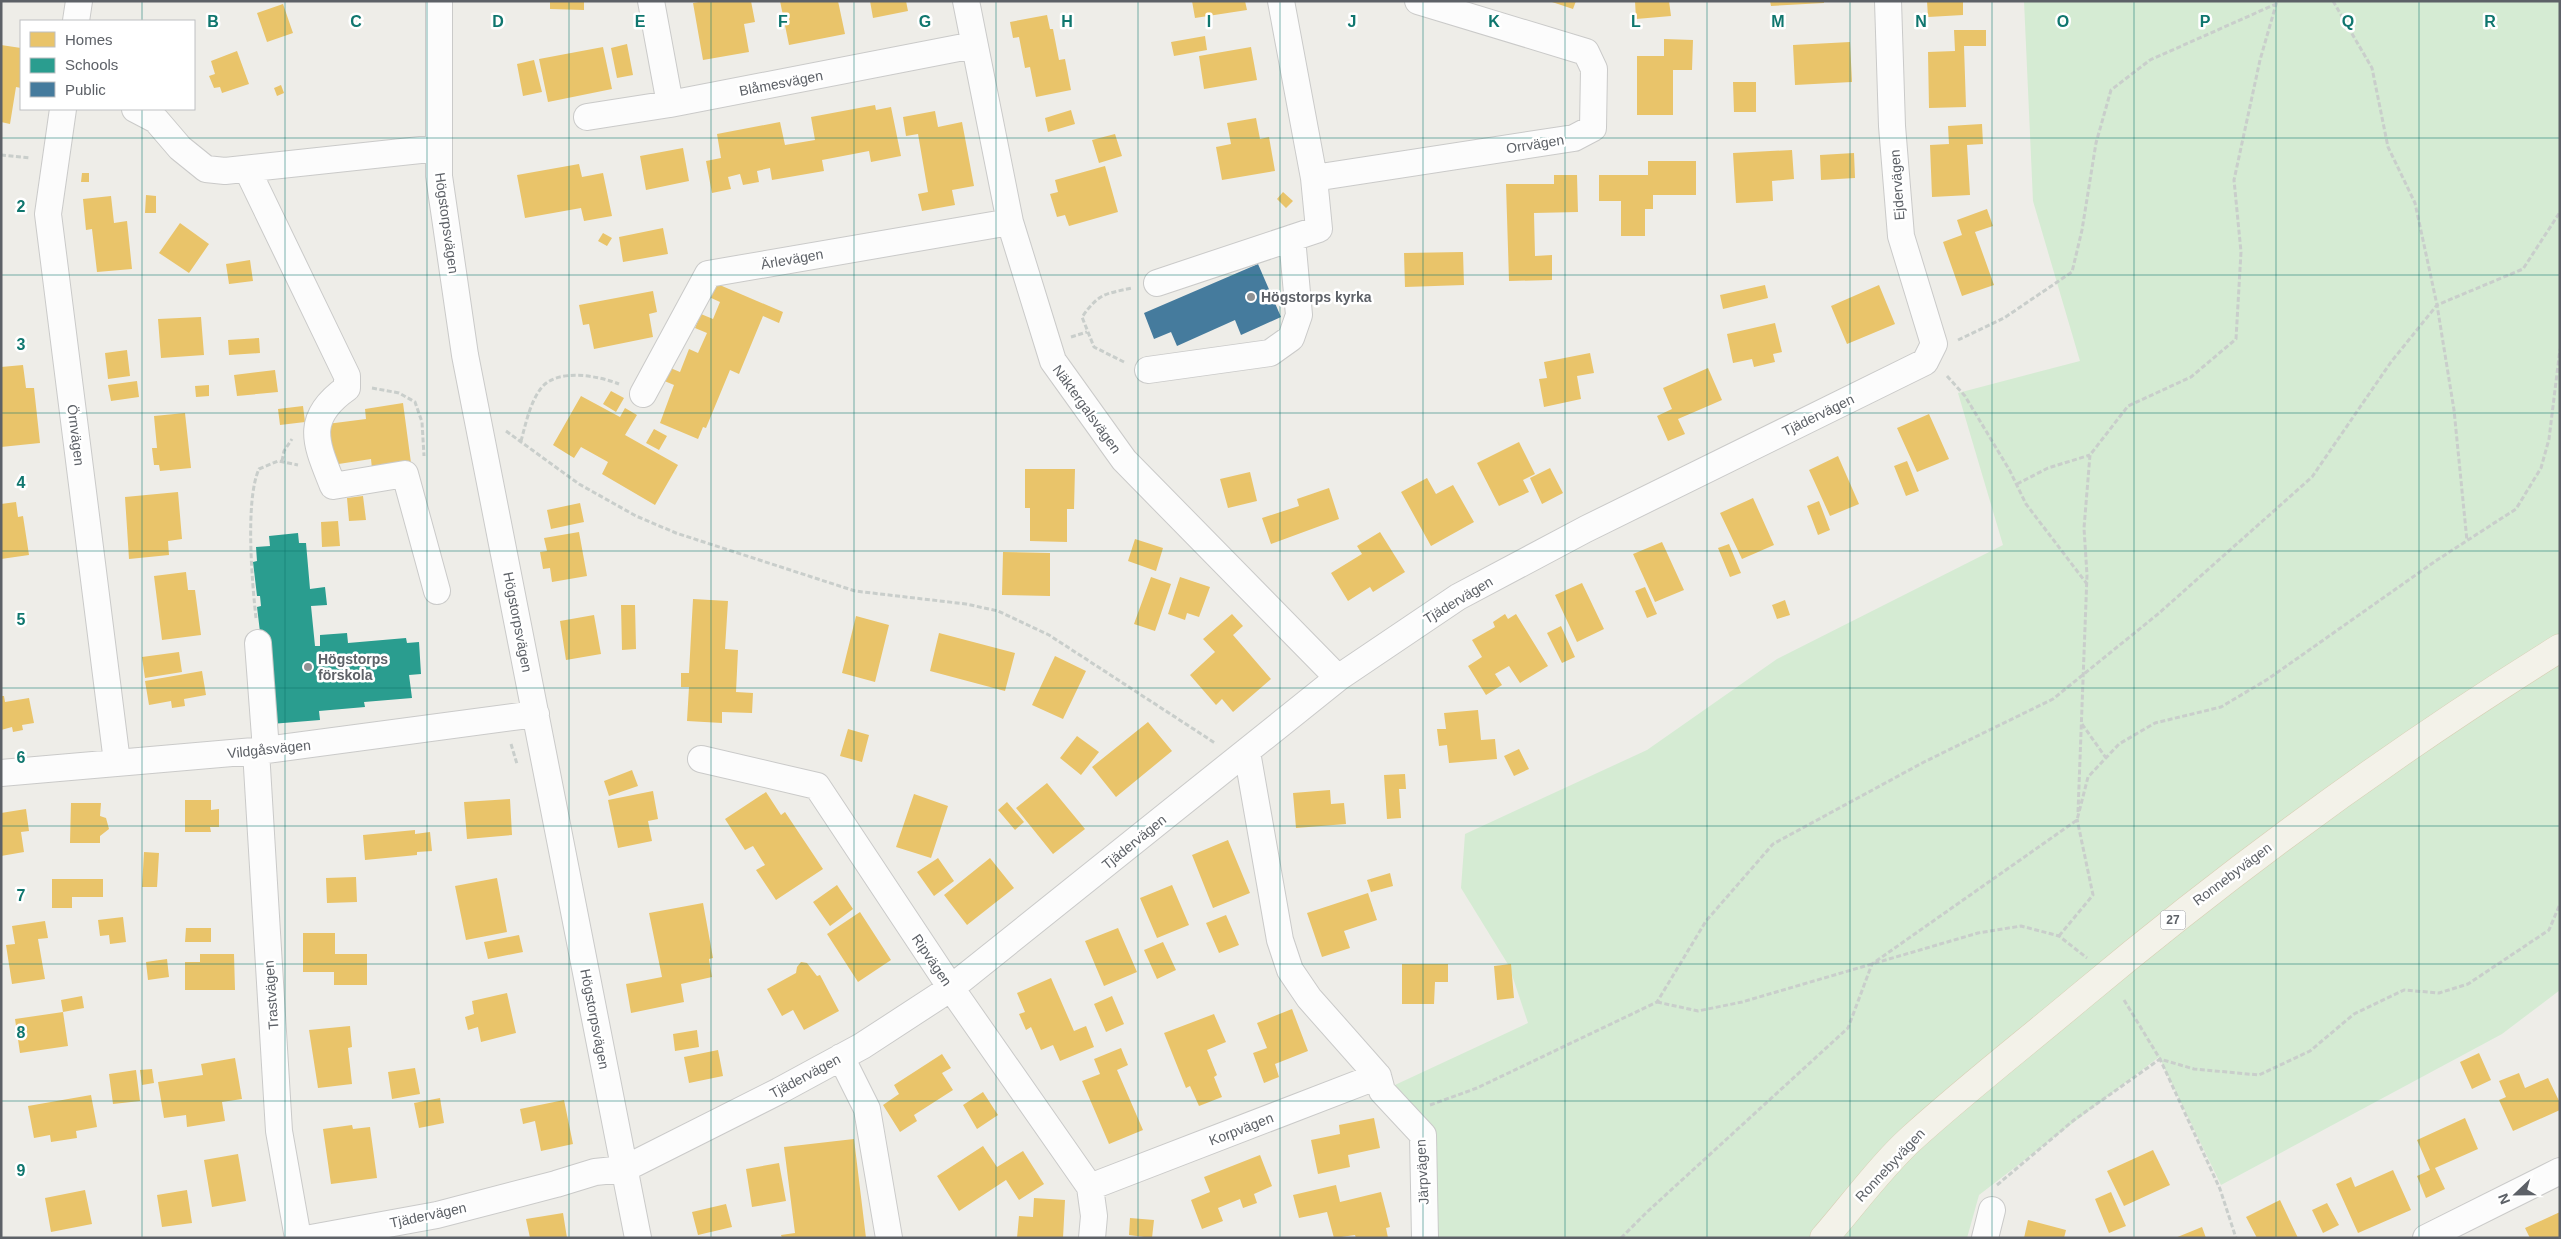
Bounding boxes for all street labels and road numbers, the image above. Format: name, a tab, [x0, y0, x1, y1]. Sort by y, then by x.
street label: Blåmesvägen	[738, 67, 824, 99]
street label: Orrvägen	[1505, 132, 1565, 156]
street label: Ejdervägen	[1887, 149, 1907, 221]
street label: Högstorpsvägen	[432, 171, 462, 275]
street label: Ärlevägen	[760, 246, 824, 272]
street label: Näktergalsvägen	[1050, 362, 1124, 456]
street label: Tjädervägen	[1780, 391, 1856, 439]
street label: Örnvägen	[64, 403, 89, 466]
street label: Högstorpsvägen	[500, 570, 536, 674]
street label: Tjädervägen	[1421, 573, 1495, 627]
street label: Vildgåsvägen	[226, 737, 312, 761]
street label: Tjädervägen	[1099, 811, 1169, 873]
street label: Ronnebyvägen	[2190, 839, 2274, 909]
road number: 27	[2160, 910, 2186, 930]
street label: Ripvägen	[909, 931, 955, 989]
street label: Trastvägen	[261, 960, 281, 1030]
street label: Högstorpsvägen	[577, 967, 613, 1071]
street label: Tjädervägen	[767, 1051, 843, 1101]
street label: Korpvägen	[1207, 1109, 1275, 1149]
street label: Ronnebyvägen	[1852, 1125, 1928, 1205]
street label: Järpvägen	[1412, 1139, 1432, 1205]
street label: Tjädervägen	[388, 1199, 468, 1231]

